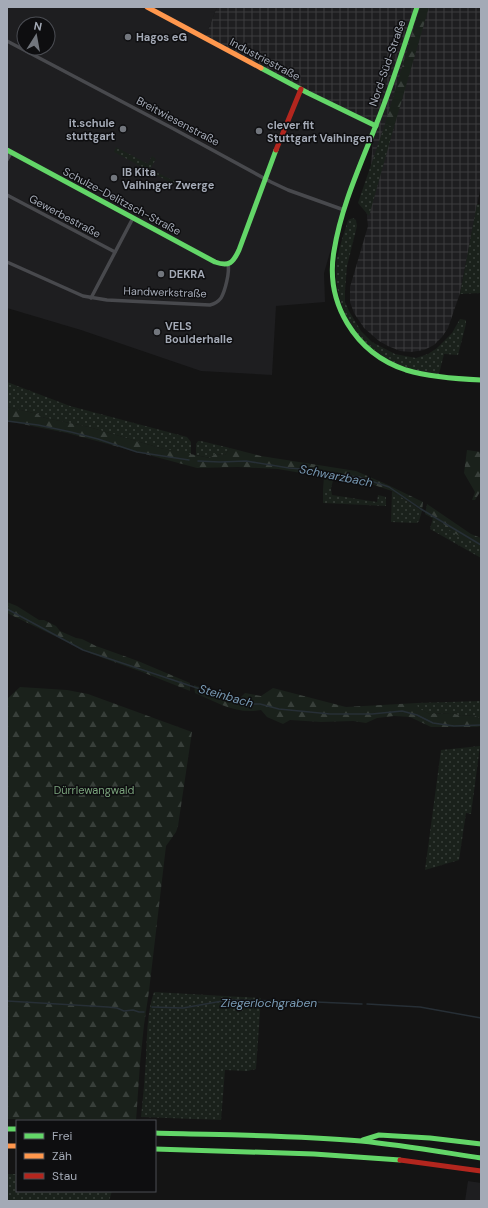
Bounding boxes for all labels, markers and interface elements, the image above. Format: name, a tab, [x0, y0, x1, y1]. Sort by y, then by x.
north arrow	[16, 16, 56, 56]
street label: Nord-Süd-Straße	[366, 18, 408, 108]
text: N	[33, 19, 43, 34]
place label: Hagos eG	[136, 30, 187, 44]
marker: Hagos eG	[123, 32, 133, 42]
street label: Industriestraße	[227, 35, 303, 83]
street label: Breitwiesenstraße	[134, 93, 222, 149]
place label: it.schule stuttgart	[66, 116, 115, 143]
place label: clever fit Stuttgart Vaihingen	[267, 118, 373, 145]
marker: it.schule stuttgart	[118, 124, 128, 134]
marker: clever fit Stuttgart Vaihingen	[254, 126, 264, 136]
street label: Schulze-Delitzsch-Straße	[61, 164, 183, 238]
place label: IB Kita Vaihinger Zwerge	[122, 165, 215, 192]
marker: IB Kita Vaihinger Zwerge	[109, 173, 119, 183]
street label: Gewerbestraße	[27, 191, 103, 241]
place label: DEKRA	[169, 267, 205, 281]
marker: DEKRA	[156, 269, 166, 279]
street label: Handwerkstraße	[123, 284, 207, 300]
place label: VELS Boulderhalle	[165, 319, 233, 346]
marker: VELS Boulderhalle	[152, 327, 162, 337]
water label: Schwarzbach	[298, 461, 374, 491]
water label: Steinbach	[197, 681, 255, 711]
park label: Dürrlewangwald	[54, 783, 134, 797]
water label: Ziegerlochgraben	[221, 995, 317, 1011]
legend	[16, 1120, 156, 1192]
text: Frei	[52, 1128, 72, 1144]
text: Zäh	[52, 1148, 72, 1164]
text: Stau	[52, 1168, 77, 1184]

